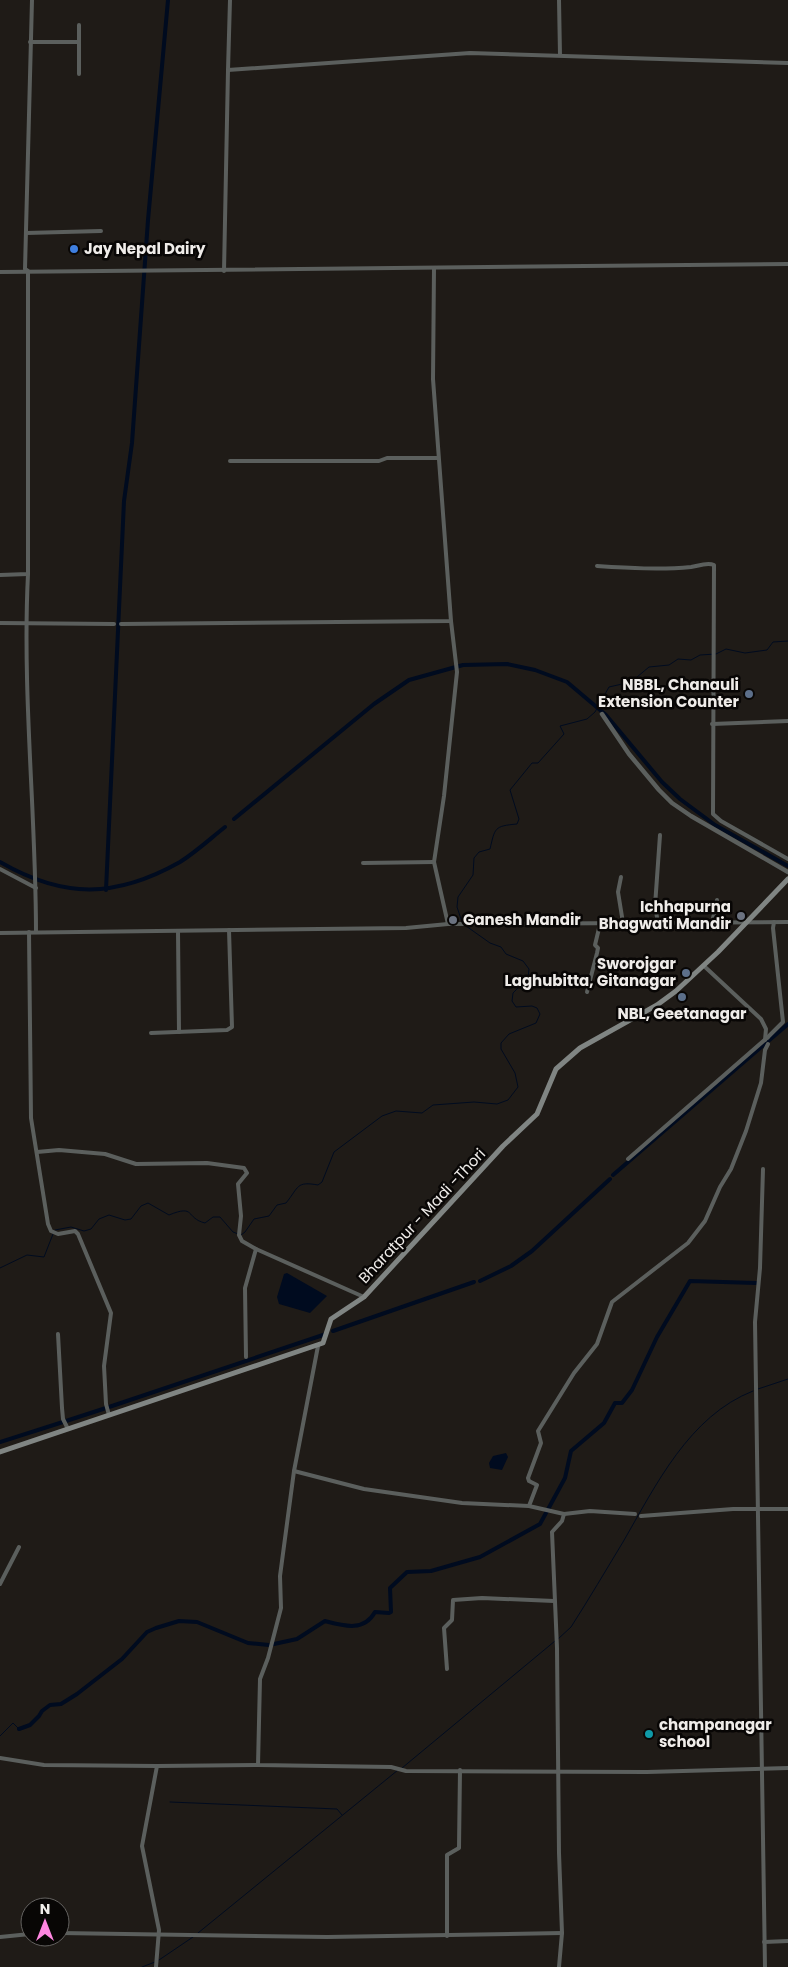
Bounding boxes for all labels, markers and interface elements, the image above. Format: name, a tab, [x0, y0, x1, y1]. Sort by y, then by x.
place label: Jay Nepal Dairy	[84, 238, 206, 259]
marker: Jay Nepal Dairy	[68, 243, 80, 255]
place label: NBBL, Chanauli Extension Counter	[598, 674, 740, 712]
marker: NBBL, Chanauli Extension Counter	[743, 688, 755, 700]
place label: Ichhapurna Bhagwati Mandir	[599, 896, 732, 934]
place label: Ganesh Mandir	[463, 909, 581, 930]
marker: Ichhapurna Bhagwati Mandir	[735, 910, 747, 922]
marker: Ganesh Mandir	[447, 914, 459, 926]
place label: Sworojgar Laghubitta, Gitanagar	[505, 953, 677, 991]
marker: Sworojgar Laghubitta, Gitanagar	[680, 967, 692, 979]
marker: NBL, Geetanagar	[676, 991, 688, 1003]
place label: NBL, Geetanagar	[617, 1003, 747, 1024]
street label: Bharatpur - Madi -Thori	[353, 1144, 490, 1288]
place label: champanagar school	[659, 1714, 772, 1752]
marker: champanagar school	[643, 1728, 655, 1740]
north arrow	[20, 1897, 70, 1947]
text: N	[40, 1899, 50, 1919]

